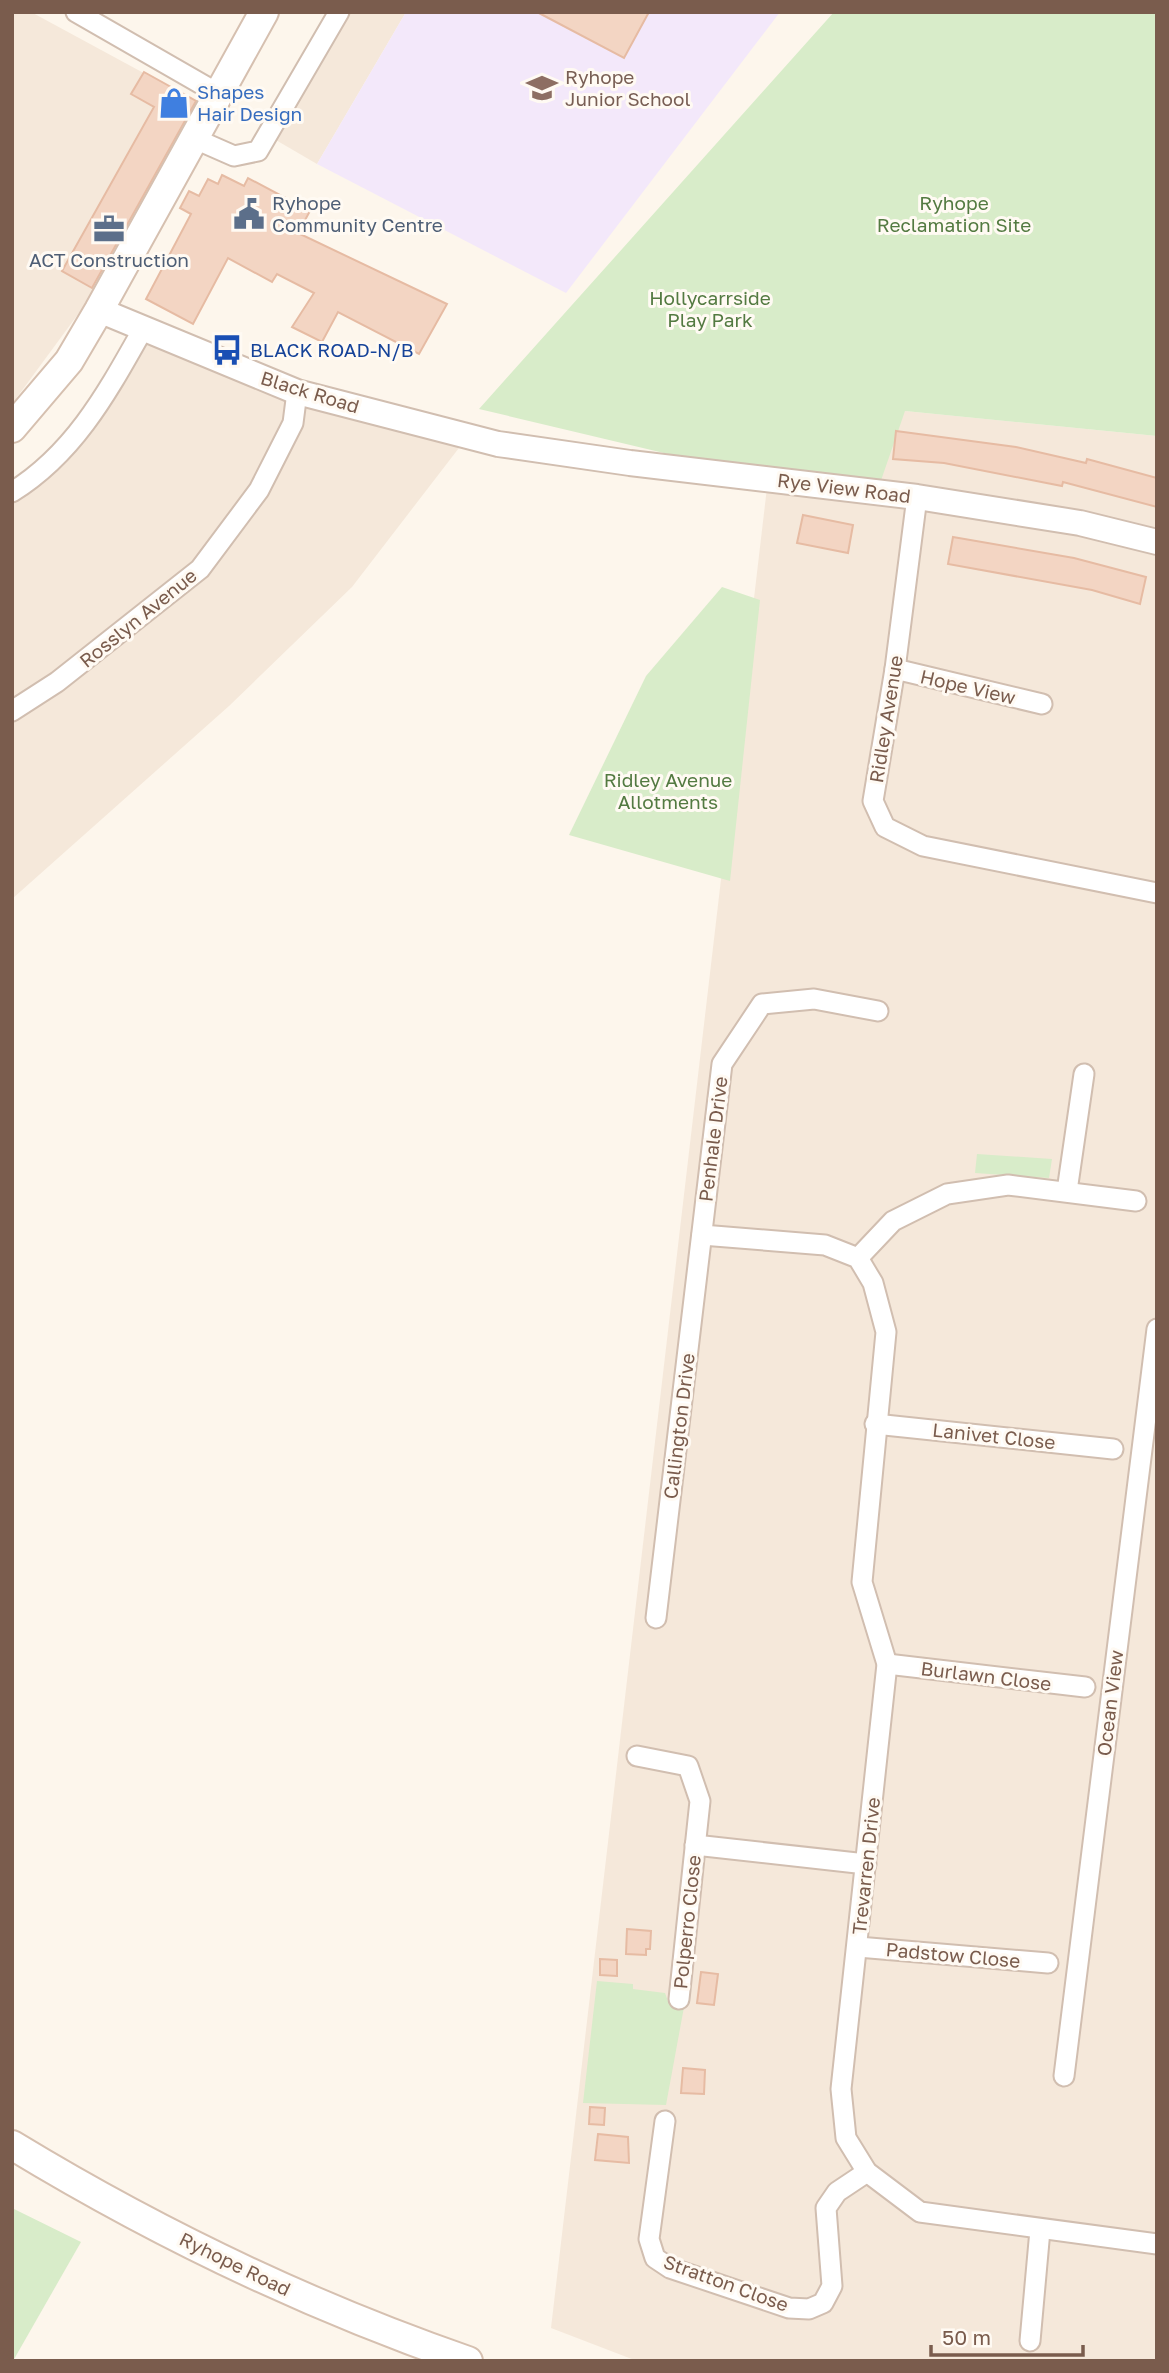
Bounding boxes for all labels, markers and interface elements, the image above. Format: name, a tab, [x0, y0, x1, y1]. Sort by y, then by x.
place label: Ryhope Junior School	[565, 65, 690, 110]
school or university icon: Ryhope Junior School	[525, 71, 559, 105]
place label: Shapes Hair Design	[197, 80, 302, 125]
shop icon: Shapes Hair Design	[157, 86, 191, 120]
place label: Ryhope Community Centre	[272, 191, 443, 236]
park label: Ryhope Reclamation Site	[877, 191, 1031, 236]
public building icon: Ryhope Community Centre	[232, 197, 266, 231]
office icon: ACT Construction	[92, 212, 126, 246]
place label: ACT Construction	[29, 248, 189, 271]
park label: Hollycarrside Play Park	[649, 286, 771, 331]
bus stop icon: BLACK ROAD-N/B	[210, 333, 244, 367]
place label: BLACK ROAD-N/B	[250, 338, 413, 361]
street label: Black Road	[258, 366, 362, 417]
street label: Rye View Road	[776, 468, 912, 507]
street label: Rosslyn Avenue	[74, 563, 201, 672]
street label: Ridley Avenue	[864, 654, 907, 784]
street label: Hope View	[918, 664, 1018, 709]
park label: Ridley Avenue Allotments	[604, 768, 732, 813]
street label: Penhale Drive	[693, 1075, 732, 1203]
street label: Callington Drive	[658, 1352, 699, 1500]
street label: Lanivet Close	[931, 1418, 1057, 1453]
street label: Ocean View	[1092, 1649, 1127, 1757]
street label: Burlawn Close	[919, 1656, 1053, 1695]
street label: Trevarren Drive	[847, 1796, 884, 1936]
street label: Polperro Close	[668, 1854, 705, 1990]
street label: Padstow Close	[885, 1937, 1021, 1972]
street label: Ryhope Road	[176, 2227, 294, 2300]
street label: Stratton Close	[661, 2249, 792, 2316]
scale bar	[931, 2314, 1083, 2358]
text: 50 m	[942, 2324, 991, 2350]

